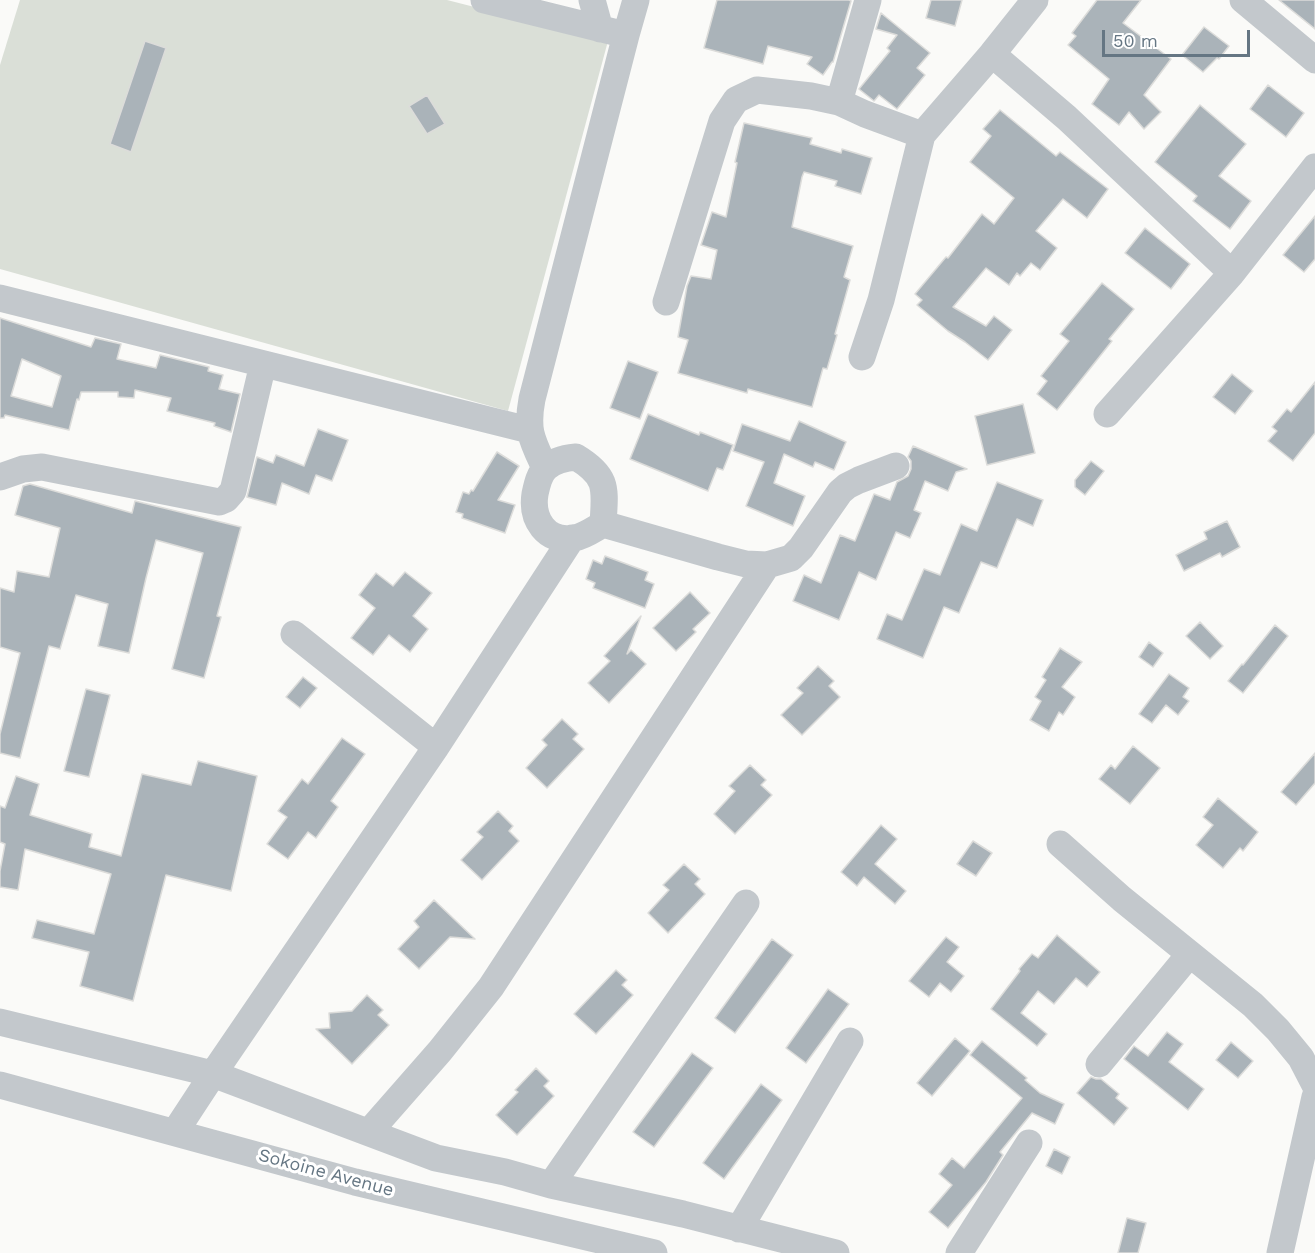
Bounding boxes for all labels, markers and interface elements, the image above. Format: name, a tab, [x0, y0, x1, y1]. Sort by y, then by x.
scale bar	[1105, 18, 1254, 56]
text: 50 m	[1113, 30, 1158, 51]
street label: Sokoine Avenue	[256, 1145, 396, 1201]

